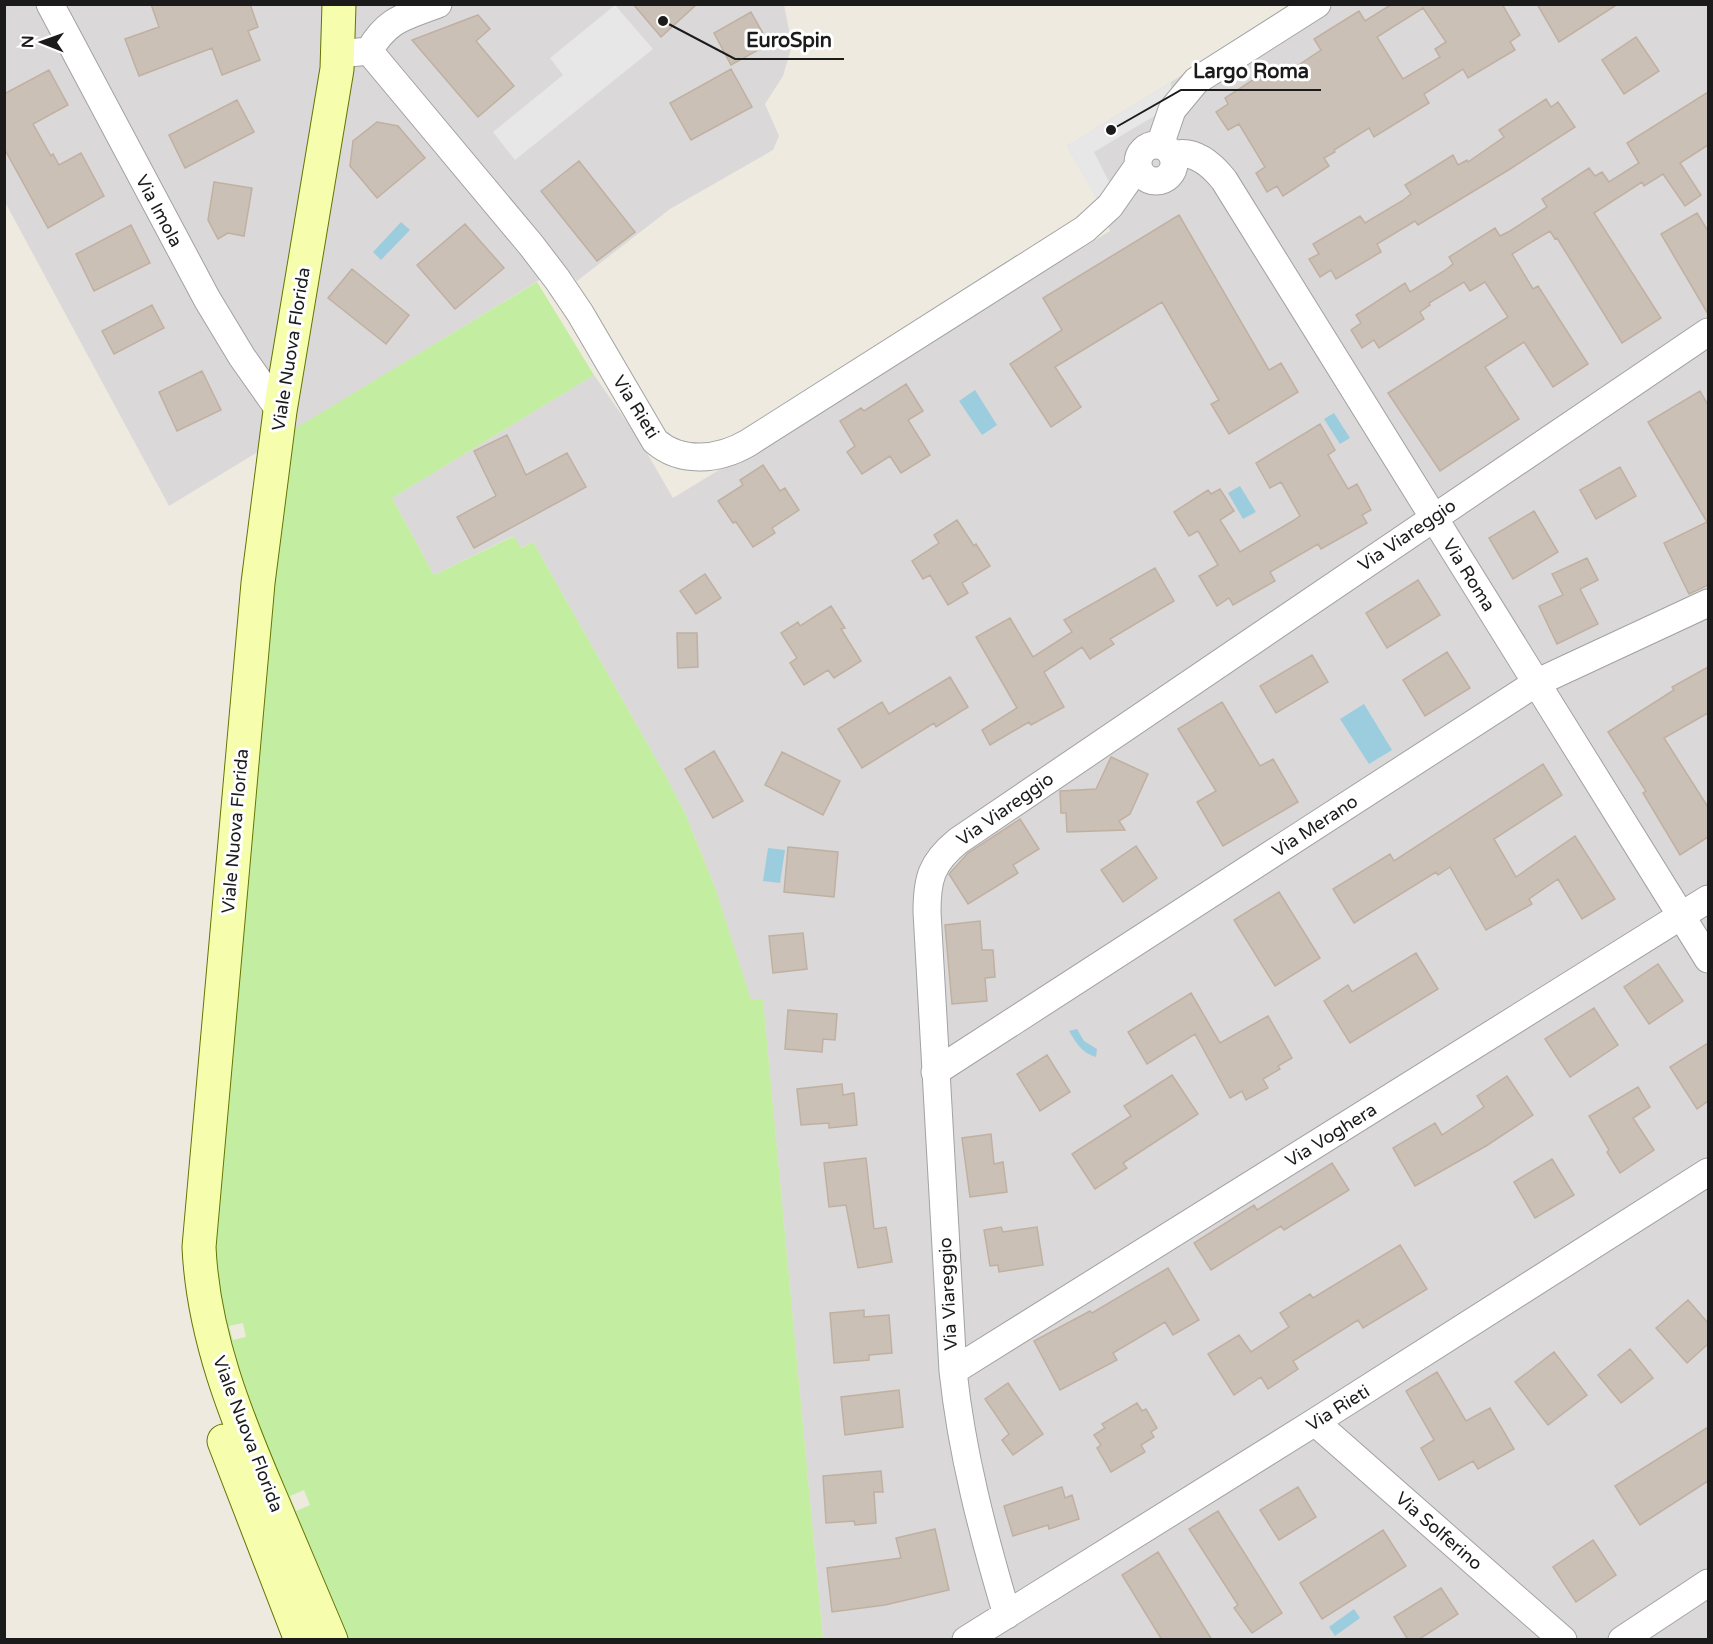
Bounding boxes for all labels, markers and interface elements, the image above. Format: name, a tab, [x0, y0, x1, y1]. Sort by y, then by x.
north arrow	[12, 12, 72, 72]
callout: EuroSpin	[735, 21, 844, 59]
text: EuroSpin	[746, 29, 832, 53]
text: N	[18, 35, 38, 48]
callout: Largo Roma	[1181, 52, 1321, 90]
text: Largo Roma	[1193, 60, 1309, 84]
street label: Via Imola	[131, 171, 187, 251]
street label: Viale Nuova Florida	[267, 266, 315, 432]
street label: Via Rieti	[608, 371, 664, 443]
street label: Via Viareggio	[1354, 494, 1460, 576]
street label: Via Roma	[1438, 534, 1500, 616]
street label: Viale Nuova Florida	[217, 748, 253, 914]
street label: Via Viareggio	[952, 767, 1058, 851]
street label: Via Merano	[1268, 790, 1362, 862]
street label: Via Voghera	[1281, 1098, 1381, 1172]
street label: Via Viareggio	[934, 1237, 962, 1351]
street label: Viale Nuova Florida	[208, 1353, 288, 1515]
street label: Via Rieti	[1302, 1380, 1374, 1436]
street label: Via Solferino	[1391, 1487, 1487, 1575]

